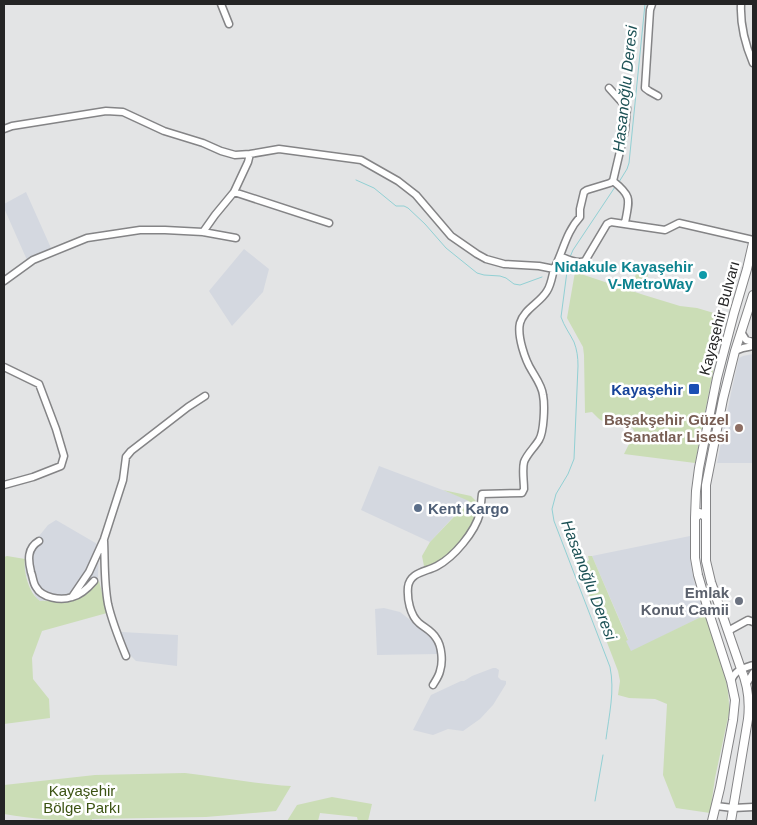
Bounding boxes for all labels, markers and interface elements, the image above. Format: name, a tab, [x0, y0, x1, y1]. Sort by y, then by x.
water label: Hasanoğlu Deresi	[610, 24, 640, 153]
place label: Nidakule Kayaşehir V-MetroWay	[555, 258, 694, 292]
street label: Kayaşehir Bulvarı	[696, 259, 742, 377]
marker: Nidakule Kayaşehir V-MetroWay	[697, 269, 709, 281]
place label: Kayaşehir	[611, 381, 683, 398]
marker: Kayaşehir	[687, 382, 701, 396]
place label: Başakşehir Güzel Sanatlar Lisesi	[604, 411, 729, 445]
marker: Başakşehir Güzel Sanatlar Lisesi	[733, 422, 745, 434]
place label: Kent Kargo	[428, 500, 509, 517]
marker: Kent Kargo	[412, 502, 424, 514]
water label: Hasanoğlu Deresi	[558, 518, 620, 643]
place label: Emlak Konut Camii	[641, 584, 730, 618]
marker: Emlak Konut Camii	[733, 595, 745, 607]
park label: Kayaşehir Bölge Parkı	[43, 782, 121, 816]

